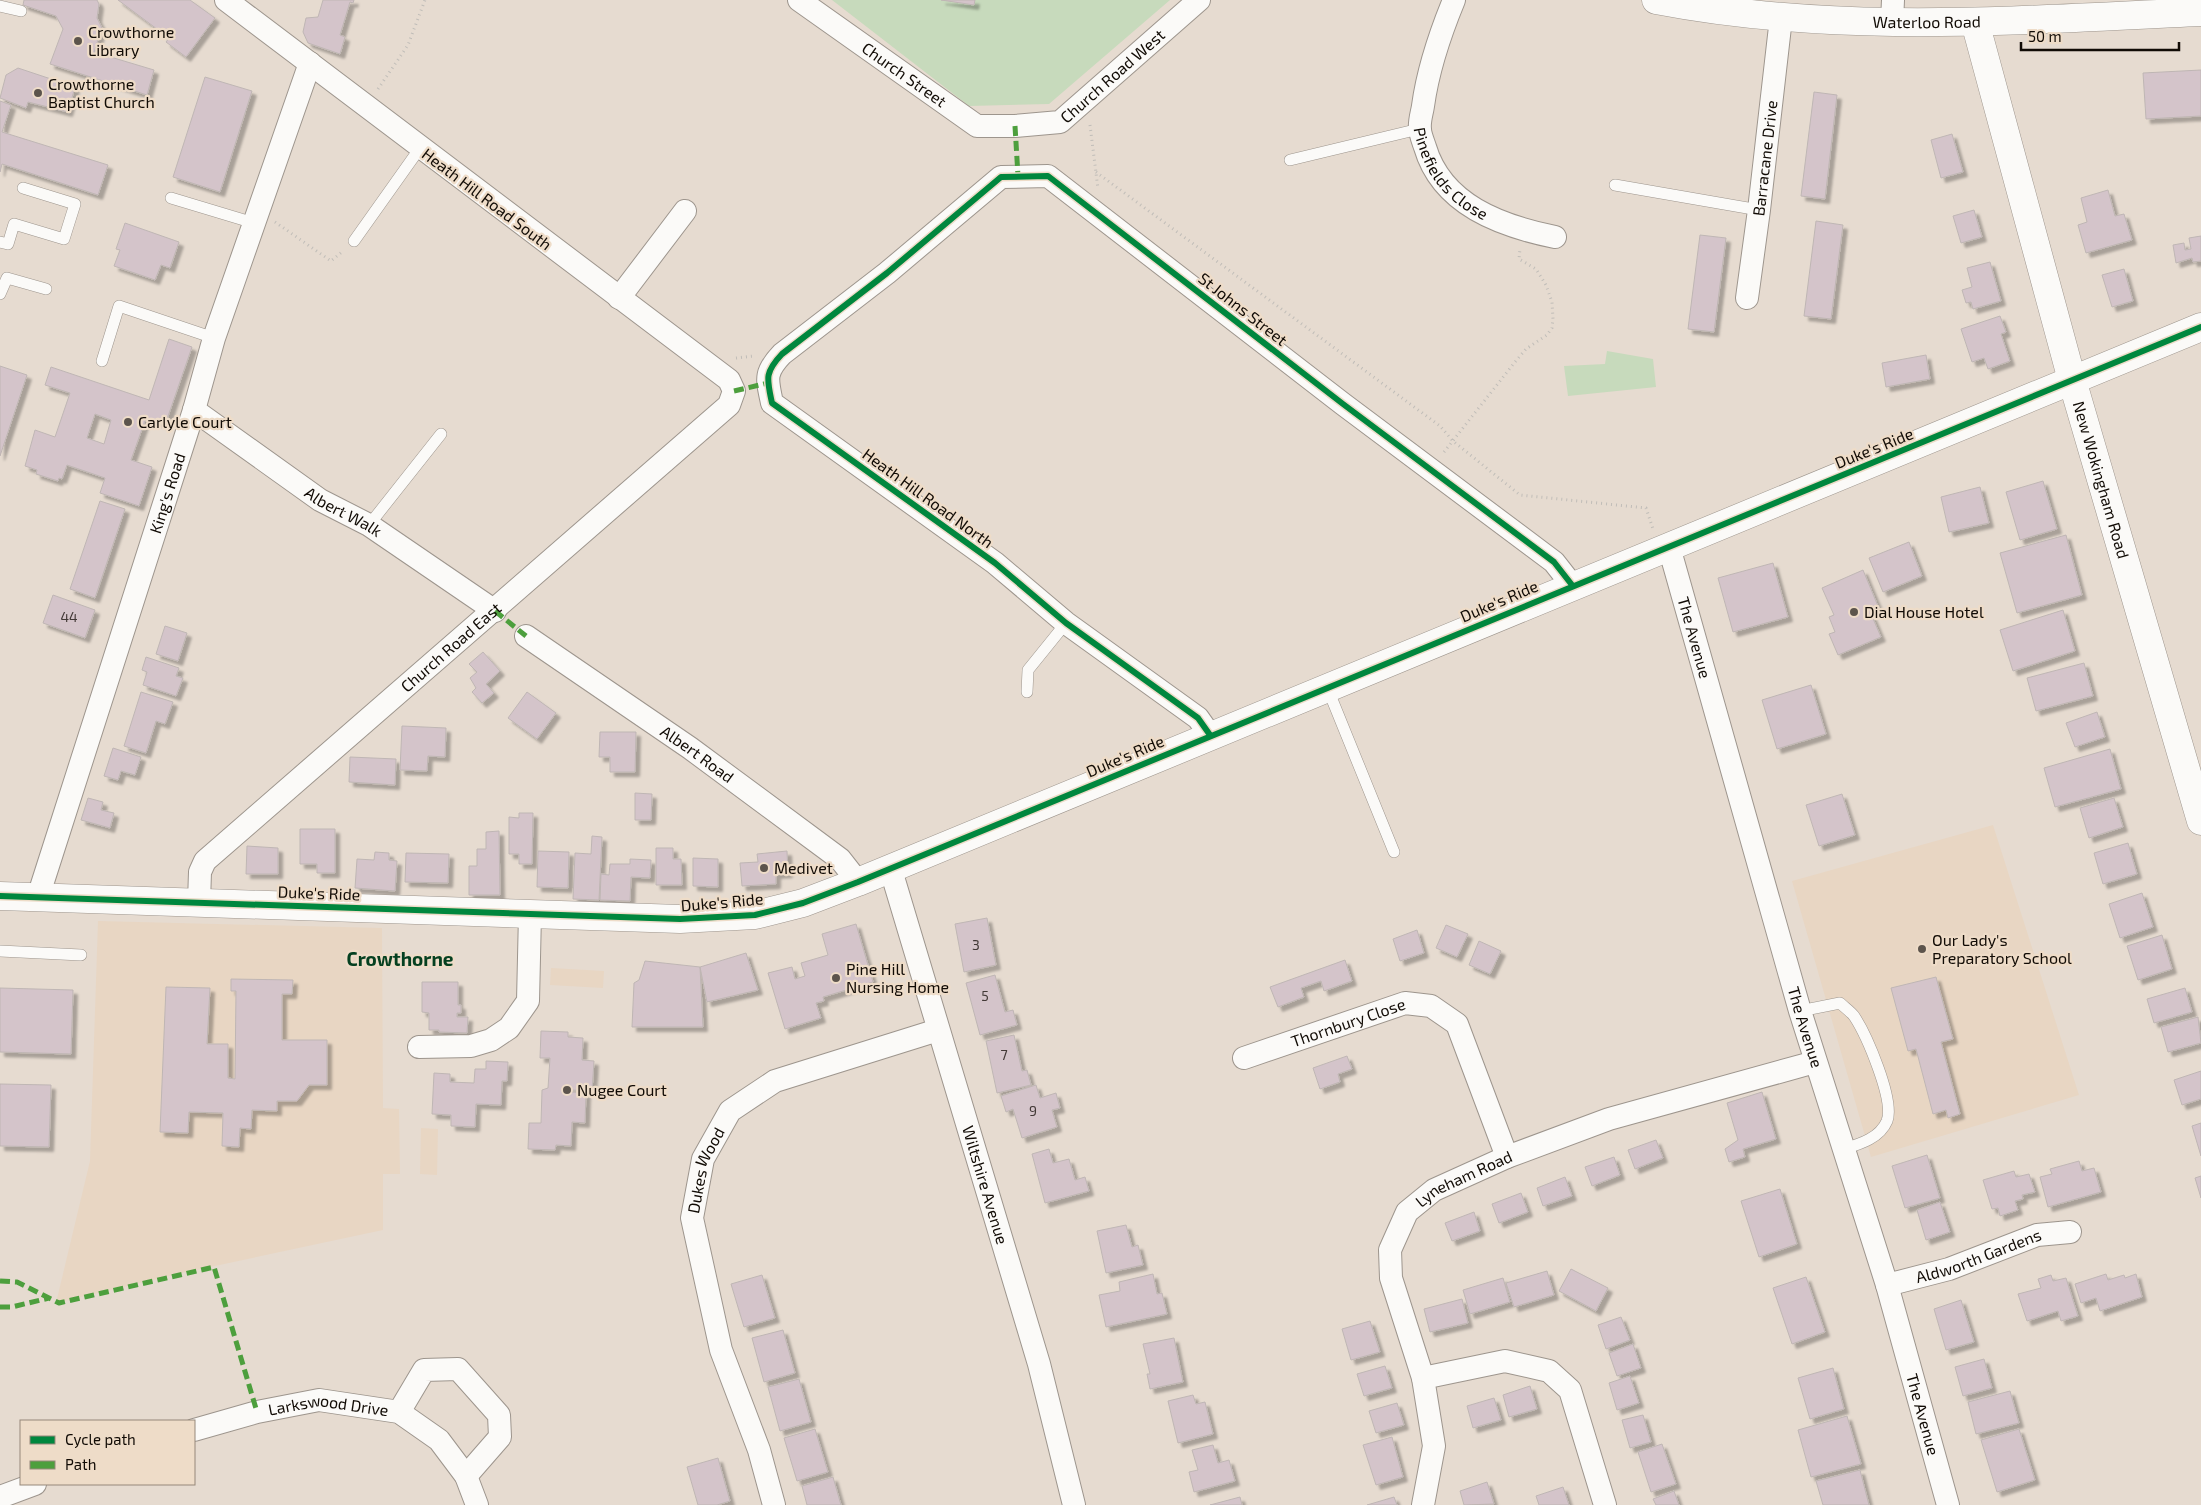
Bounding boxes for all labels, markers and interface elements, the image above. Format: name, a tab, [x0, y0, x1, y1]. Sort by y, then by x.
street label: Waterloo Road	[1872, 11, 1981, 31]
scale bar	[2021, 20, 2178, 52]
place label: Crowthorne Library	[88, 22, 174, 59]
street label: Church Road West	[1056, 25, 1168, 126]
text: 50 m	[2028, 27, 2062, 45]
marker: Crowthorne Library	[72, 35, 84, 47]
street label: Church Street	[859, 38, 950, 110]
place label: Crowthorne Baptist Church	[48, 74, 155, 111]
marker: Crowthorne Baptist Church	[32, 87, 44, 99]
street label: Barracane Drive	[1748, 99, 1781, 217]
street label: Pinefields Close	[1411, 126, 1491, 223]
street label: Heath Hill Road South	[419, 144, 556, 254]
street label: St Johns Street	[1195, 268, 1292, 349]
street label: New Wokingham Road	[2070, 399, 2134, 561]
place label: Carlyle Court	[138, 412, 232, 431]
marker: Carlyle Court	[122, 416, 134, 428]
street label: Duke's Ride	[1832, 423, 1916, 472]
street label: Heath Hill Road North	[859, 444, 997, 551]
street label: King's Road	[145, 450, 189, 536]
street label: Albert Walk	[301, 482, 386, 540]
street label: Duke's Ride	[1457, 576, 1541, 625]
street label: The Avenue	[1674, 594, 1716, 680]
street label: Church Road East	[396, 598, 505, 696]
place label: Dial House Hotel	[1864, 602, 1984, 621]
marker: Dial House Hotel	[1848, 606, 1860, 618]
house number: 44	[60, 608, 78, 625]
street label: Albert Road	[657, 721, 738, 786]
street label: Duke's Ride	[1083, 731, 1167, 780]
place label: Medivet	[774, 858, 833, 877]
marker: Medivet	[758, 862, 770, 874]
street label: Duke's Ride	[277, 882, 361, 903]
street label: Duke's Ride	[680, 888, 764, 915]
place label: Our Lady's Preparatory School	[1932, 930, 2072, 967]
house number: 3	[972, 936, 980, 953]
marker: Our Lady's Preparatory School	[1916, 943, 1928, 955]
district label: Crowthorne	[346, 947, 454, 970]
place label: Pine Hill Nursing Home	[846, 959, 949, 996]
marker: Pine Hill Nursing Home	[830, 972, 842, 984]
street label: The Avenue	[1785, 984, 1827, 1070]
house number: 5	[981, 987, 989, 1004]
street label: Thornbury Close	[1288, 994, 1408, 1050]
house number: 7	[1000, 1046, 1008, 1063]
place label: Nugee Court	[577, 1080, 667, 1099]
marker: Nugee Court	[561, 1084, 573, 1096]
house number: 9	[1029, 1102, 1037, 1119]
street label: Wiltshire Avenue	[959, 1123, 1013, 1246]
street label: Dukes Wood	[683, 1124, 728, 1215]
street label: Lyneham Road	[1411, 1146, 1515, 1210]
street label: Aldworth Gardens	[1914, 1224, 2044, 1286]
street label: The Avenue	[1903, 1371, 1944, 1457]
street label: Larkswood Drive	[266, 1390, 390, 1419]
legend	[20, 1420, 195, 1485]
text: Cycle path	[65, 1430, 136, 1448]
text: Path	[65, 1455, 96, 1473]

